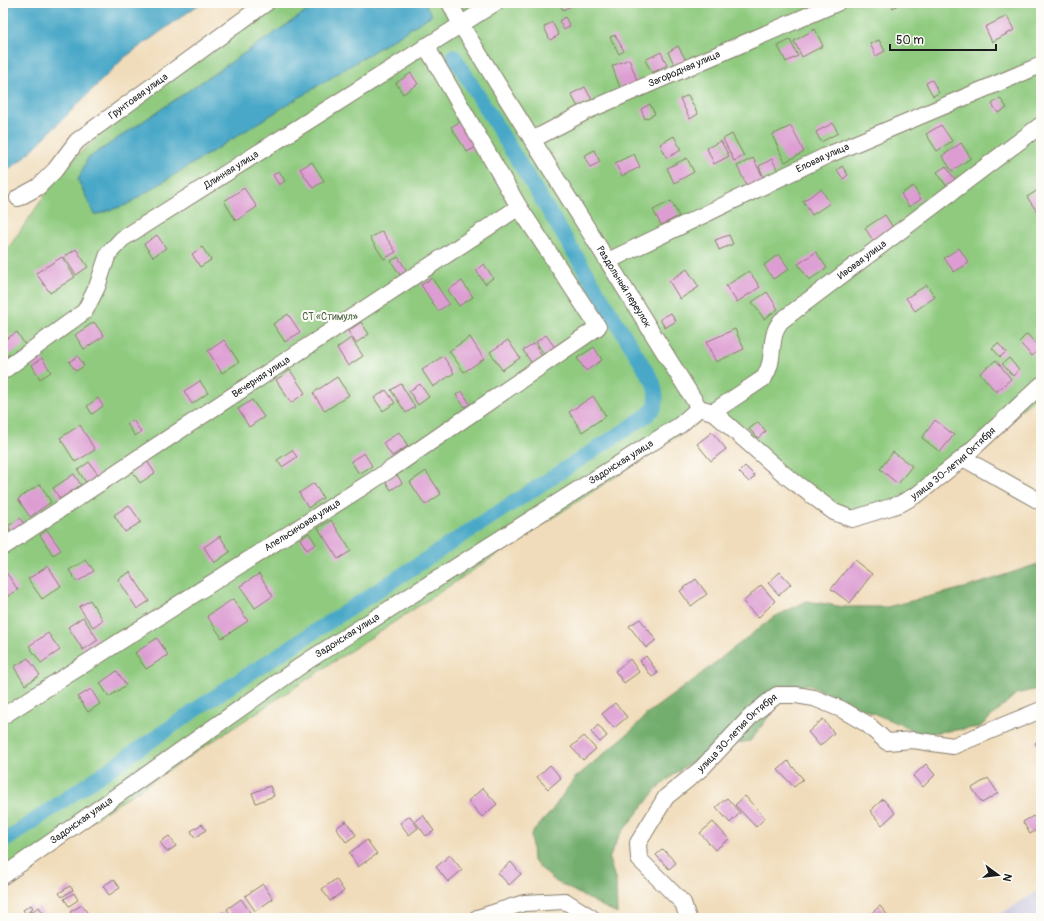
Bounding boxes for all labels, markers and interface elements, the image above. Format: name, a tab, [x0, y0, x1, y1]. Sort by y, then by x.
scale bar	[890, 26, 996, 52]
text: 50 m	[896, 33, 924, 48]
street label: Загородная улица	[646, 48, 722, 90]
street label: Грунтовая улица	[106, 70, 170, 122]
street label: Еловая улица	[794, 141, 851, 176]
street label: Длинная улица	[201, 148, 261, 192]
street label: Ивовая улица	[835, 238, 889, 282]
street label: Раздольный переулок	[594, 244, 654, 330]
park label: СТ «Стимул»	[302, 311, 358, 323]
street label: Вечерняя улица	[230, 353, 293, 400]
street label: улица 30-летия Октября	[908, 424, 998, 503]
street label: Задонская улица	[587, 437, 656, 487]
street label: Апельсиновая улица	[262, 497, 343, 554]
street label: Задонская улица	[313, 611, 382, 660]
street label: улица 30-летия Октября	[695, 691, 780, 776]
street label: Задонская улица	[48, 794, 115, 847]
north arrow	[978, 855, 1018, 895]
text: N	[1000, 872, 1014, 883]

